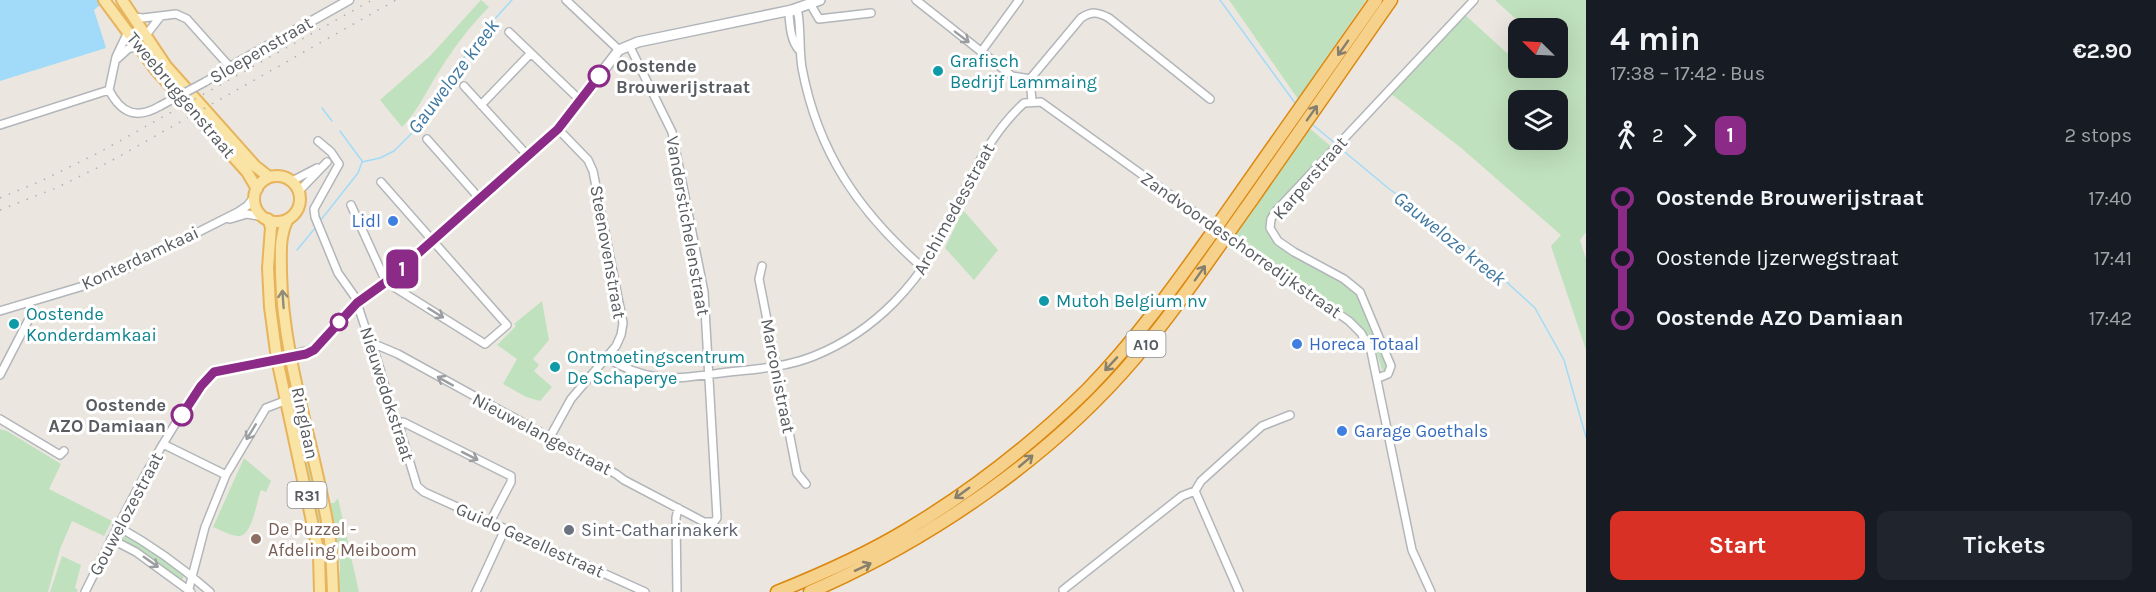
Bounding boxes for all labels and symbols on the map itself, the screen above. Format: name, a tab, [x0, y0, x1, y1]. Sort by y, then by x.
street label: Sloepenstraat	[206, 12, 316, 88]
water label: Gauweloze kreek	[403, 14, 504, 138]
north arrow	[1508, 18, 1568, 78]
street label: Tweebruggenstraat	[122, 27, 240, 163]
one-way arrow	[953, 30, 969, 43]
one-way arrow	[1337, 39, 1349, 56]
place label: Grafisch Bedrijf Lammaing	[950, 50, 1097, 93]
place label: Oostende Brouwerijstraat	[616, 55, 750, 98]
marker: Grafisch Bedrijf Lammaing	[931, 64, 945, 78]
marker: Oostende Brouwerijstraat	[588, 65, 610, 87]
one-way arrow	[1306, 105, 1318, 122]
street label: Karperstraat	[1268, 132, 1352, 224]
street label: Vanderstichelenstraat	[661, 134, 715, 318]
street label: Archimedesstraat	[909, 139, 999, 279]
street label: Zandvoordeschorredijkstraat	[1136, 167, 1346, 323]
street label: Steenovenstraat	[585, 183, 631, 321]
water label: Gauweloze kreek	[1389, 186, 1511, 291]
place label: Lidl	[352, 210, 381, 232]
marker: Lidl	[386, 214, 400, 228]
street label: Konterdamkaai	[78, 221, 202, 295]
line badge: 1	[382, 250, 422, 288]
one-way arrow	[1194, 265, 1206, 281]
one-way arrow	[277, 289, 288, 309]
place label: Mutoh Belgium nv	[1056, 290, 1207, 312]
marker: Mutoh Belgium nv	[1037, 294, 1051, 308]
place label: Oostende Konderdamkaai	[26, 303, 157, 346]
one-way arrow	[427, 307, 443, 319]
unlabelled marker	[330, 313, 348, 331]
marker: Oostende Konderdamkaai	[7, 317, 21, 331]
street label: Marconistraat	[756, 317, 800, 435]
street label: Nieuwedokstraat	[355, 324, 419, 464]
road number: A10	[1126, 331, 1166, 357]
place label: Horeca Totaal	[1309, 333, 1419, 355]
marker: Horeca Totaal	[1290, 337, 1304, 351]
place label: Ontmoetingscentrum De Schaperye	[567, 346, 745, 389]
one-way arrow	[1103, 357, 1118, 372]
marker: Ontmoetingscentrum De Schaperye	[548, 360, 562, 374]
one-way arrow	[437, 375, 454, 387]
street label: Ringlaan	[287, 385, 323, 461]
street label: Nieuwelangestraat	[469, 388, 616, 480]
place label: Oostende AZO Damiaan	[48, 394, 166, 437]
marker: Oostende AZO Damiaan	[171, 404, 193, 426]
place label: Garage Goethals	[1354, 420, 1488, 442]
one-way arrow	[245, 423, 257, 440]
marker: Garage Goethals	[1335, 424, 1349, 438]
street label: Gouwelozestraat	[84, 448, 168, 579]
one-way arrow	[461, 450, 479, 462]
one-way arrow	[1018, 455, 1034, 468]
road number: R31	[288, 482, 326, 508]
one-way arrow	[955, 487, 971, 499]
street label: Guido Gezellestraat	[452, 497, 608, 583]
place label: De Puzzel - Afdeling Meiboom	[268, 518, 417, 561]
place label: Sint-Catharinakerk	[581, 519, 738, 541]
marker: Sint-Catharinakerk	[562, 523, 576, 537]
marker: De Puzzel - Afdeling Meiboom	[249, 532, 263, 546]
one-way arrow	[142, 556, 159, 568]
one-way arrow	[853, 561, 871, 573]

